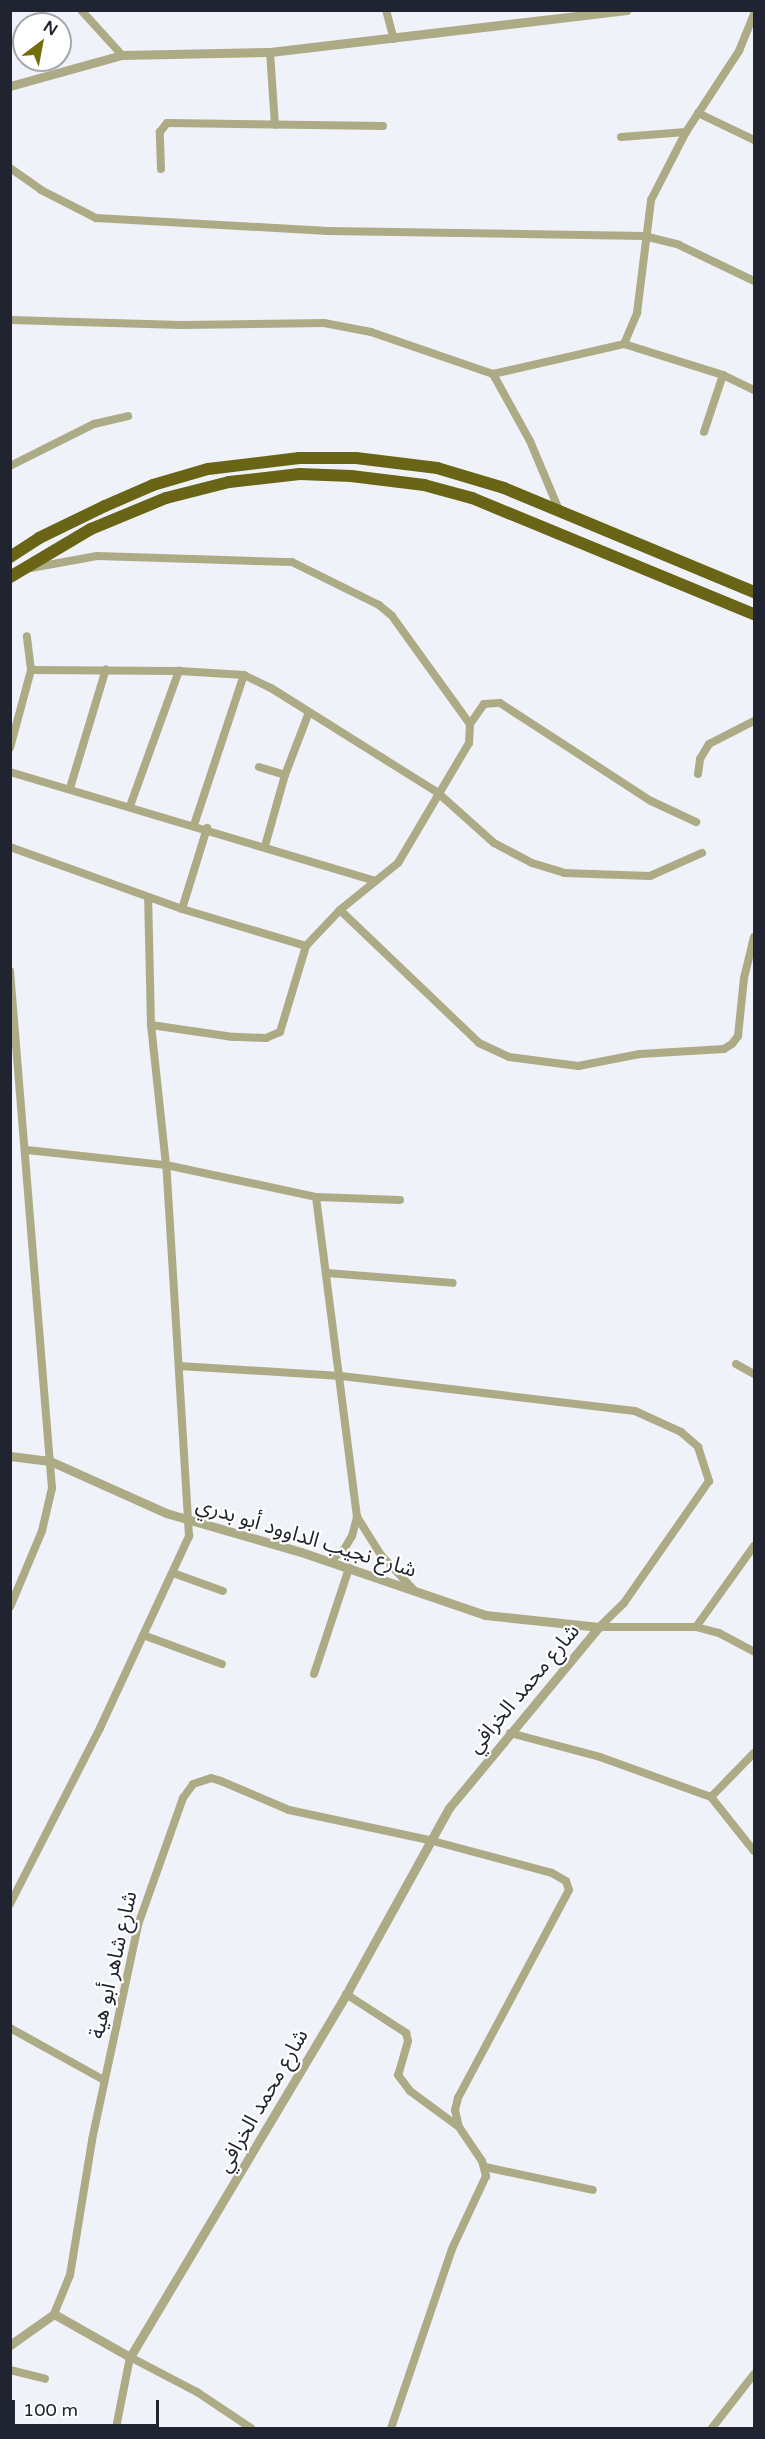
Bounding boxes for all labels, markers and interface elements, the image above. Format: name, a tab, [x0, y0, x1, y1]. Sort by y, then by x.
north arrow	[12, 12, 72, 72]
text: N	[40, 17, 61, 40]
street label: شارع نجيب الداوود أبو بدري	[193, 1492, 419, 1584]
street label: شارع محمد الخرافي	[463, 1619, 585, 1759]
street label: شارع شاهر أبو هية	[85, 1889, 143, 2041]
street label: شارع محمد الخرافي	[212, 2025, 314, 2177]
scale bar	[15, 2388, 162, 2426]
text: 100 m	[23, 2399, 78, 2421]

